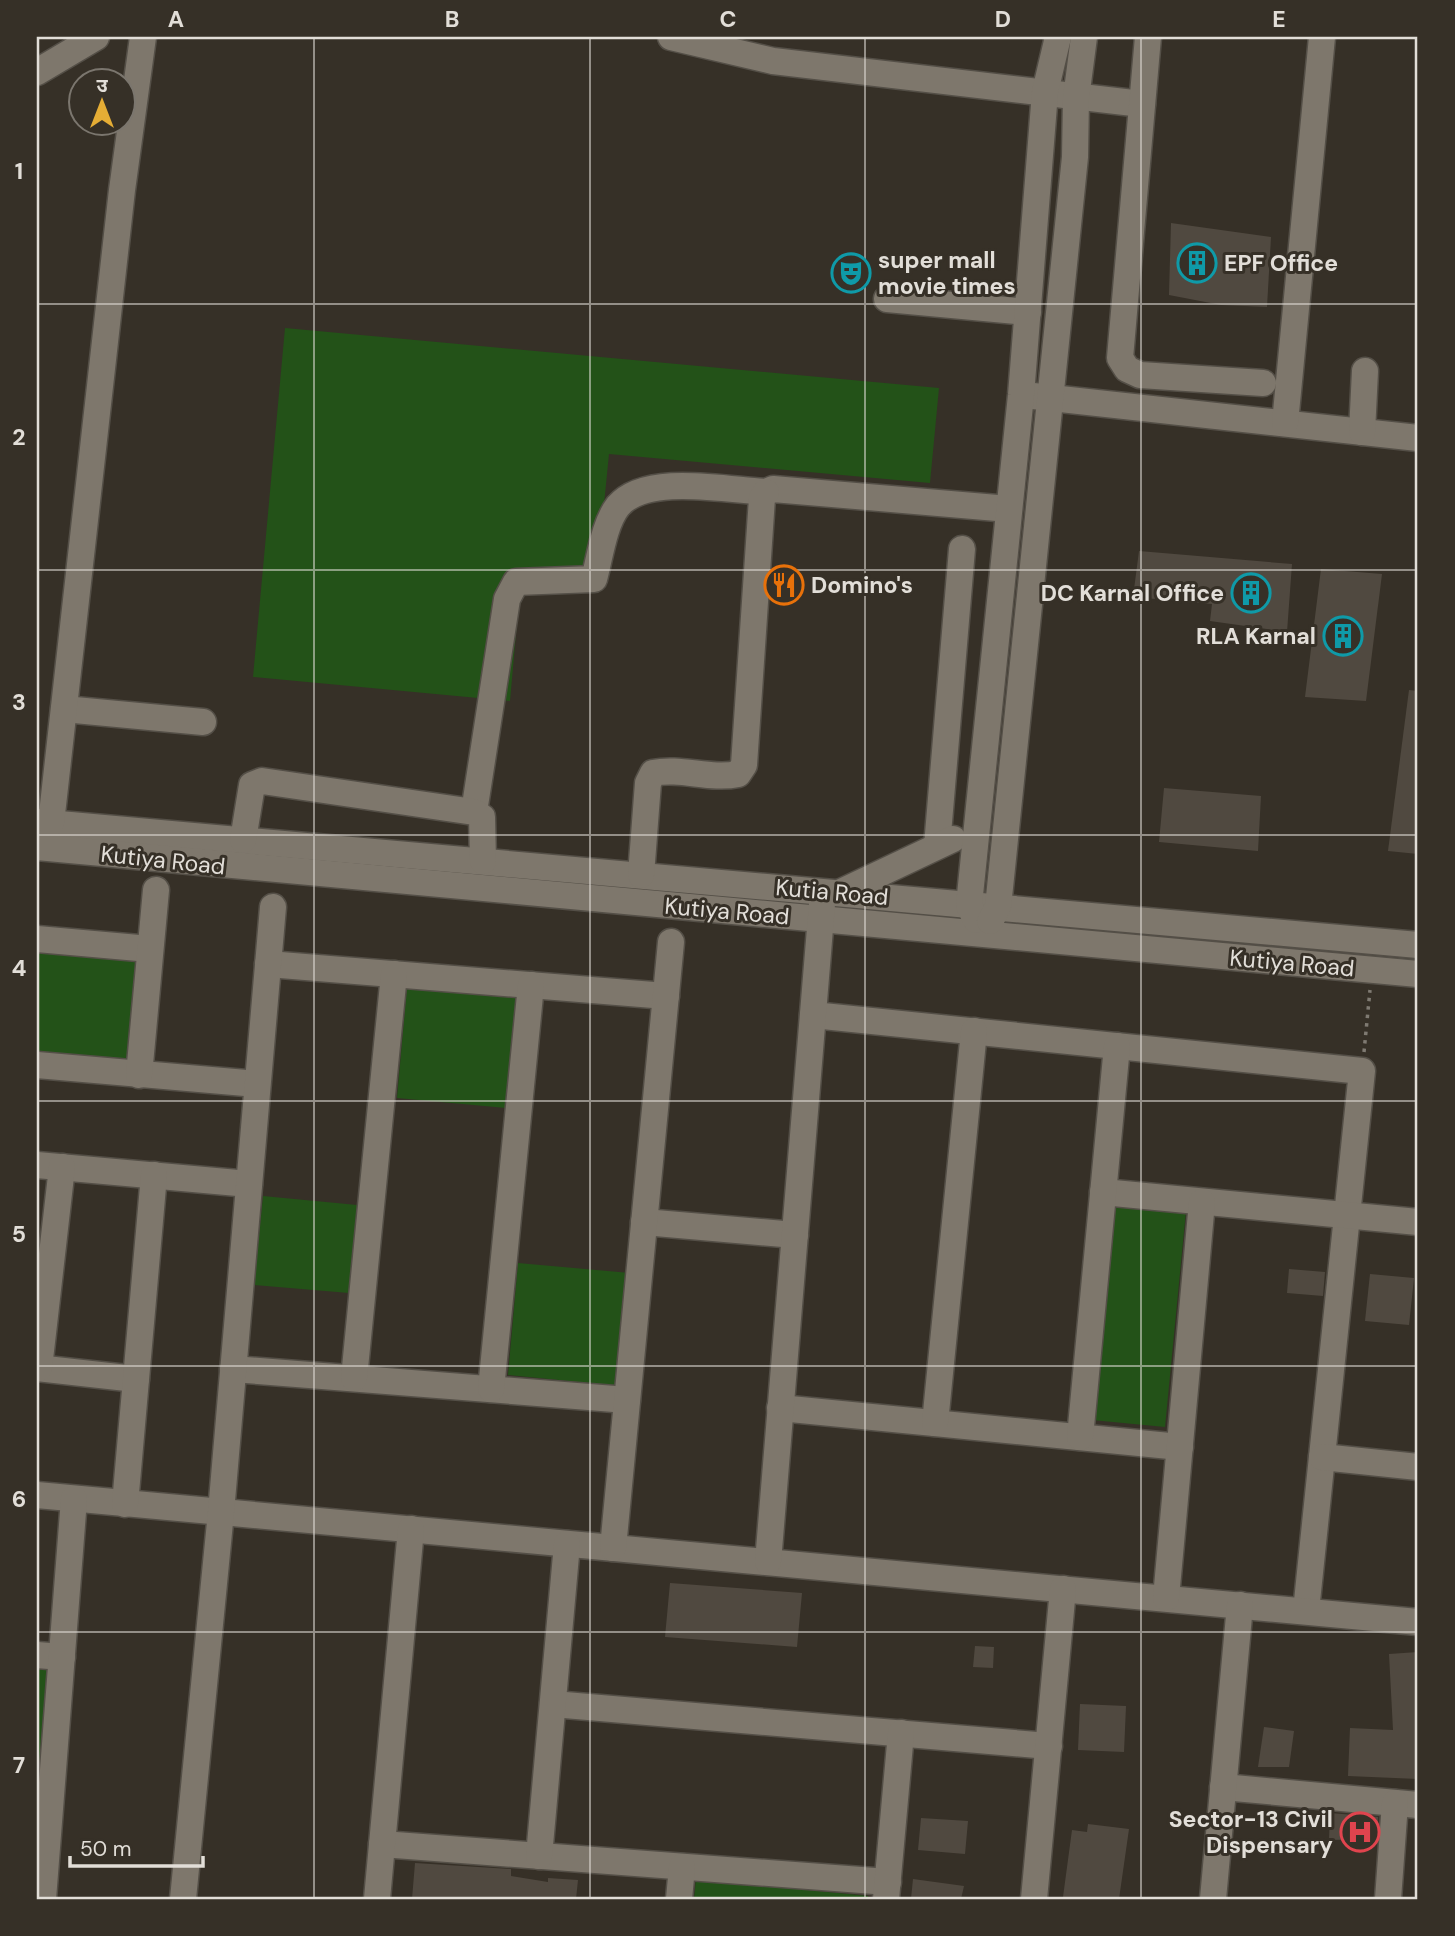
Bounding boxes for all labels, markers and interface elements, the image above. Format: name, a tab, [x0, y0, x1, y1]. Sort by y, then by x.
text: A	[168, 4, 184, 34]
text: B	[445, 4, 459, 34]
text: C	[720, 4, 736, 34]
text: D	[995, 4, 1011, 34]
text: E	[1272, 4, 1286, 34]
north arrow	[66, 66, 136, 136]
text: उ	[96, 73, 108, 98]
text: 1	[15, 156, 23, 186]
building icon: EPF Office	[1176, 242, 1218, 284]
place label: super mall movie times	[878, 245, 1016, 301]
place label: EPF Office	[1224, 248, 1338, 278]
theatre icon: super mall movie times	[830, 252, 872, 294]
text: 2	[12, 422, 26, 452]
restaurant icon: Domino's	[763, 564, 805, 606]
place label: Domino's	[811, 570, 913, 600]
building icon: DC Karnal Office	[1230, 572, 1272, 614]
place label: DC Karnal Office	[1041, 578, 1224, 608]
building icon: RLA Karnal	[1322, 615, 1364, 657]
place label: RLA Karnal	[1196, 621, 1316, 651]
text: 3	[12, 687, 26, 717]
street label: Kutiya Road	[99, 839, 227, 881]
street label: Kutia Road	[774, 872, 890, 912]
street label: Kutiya Road	[663, 891, 791, 931]
street label: Kutiya Road	[1228, 943, 1356, 983]
text: 4	[12, 953, 27, 983]
text: 5	[12, 1219, 26, 1249]
text: 6	[12, 1484, 26, 1514]
text: 7	[13, 1750, 25, 1780]
place label: Sector-13 Civil Dispensary	[1169, 1804, 1333, 1860]
hospital icon: Sector-13 Civil Dispensary	[1339, 1811, 1381, 1853]
scale bar	[70, 1824, 203, 1868]
text: 50 m	[80, 1835, 131, 1863]

